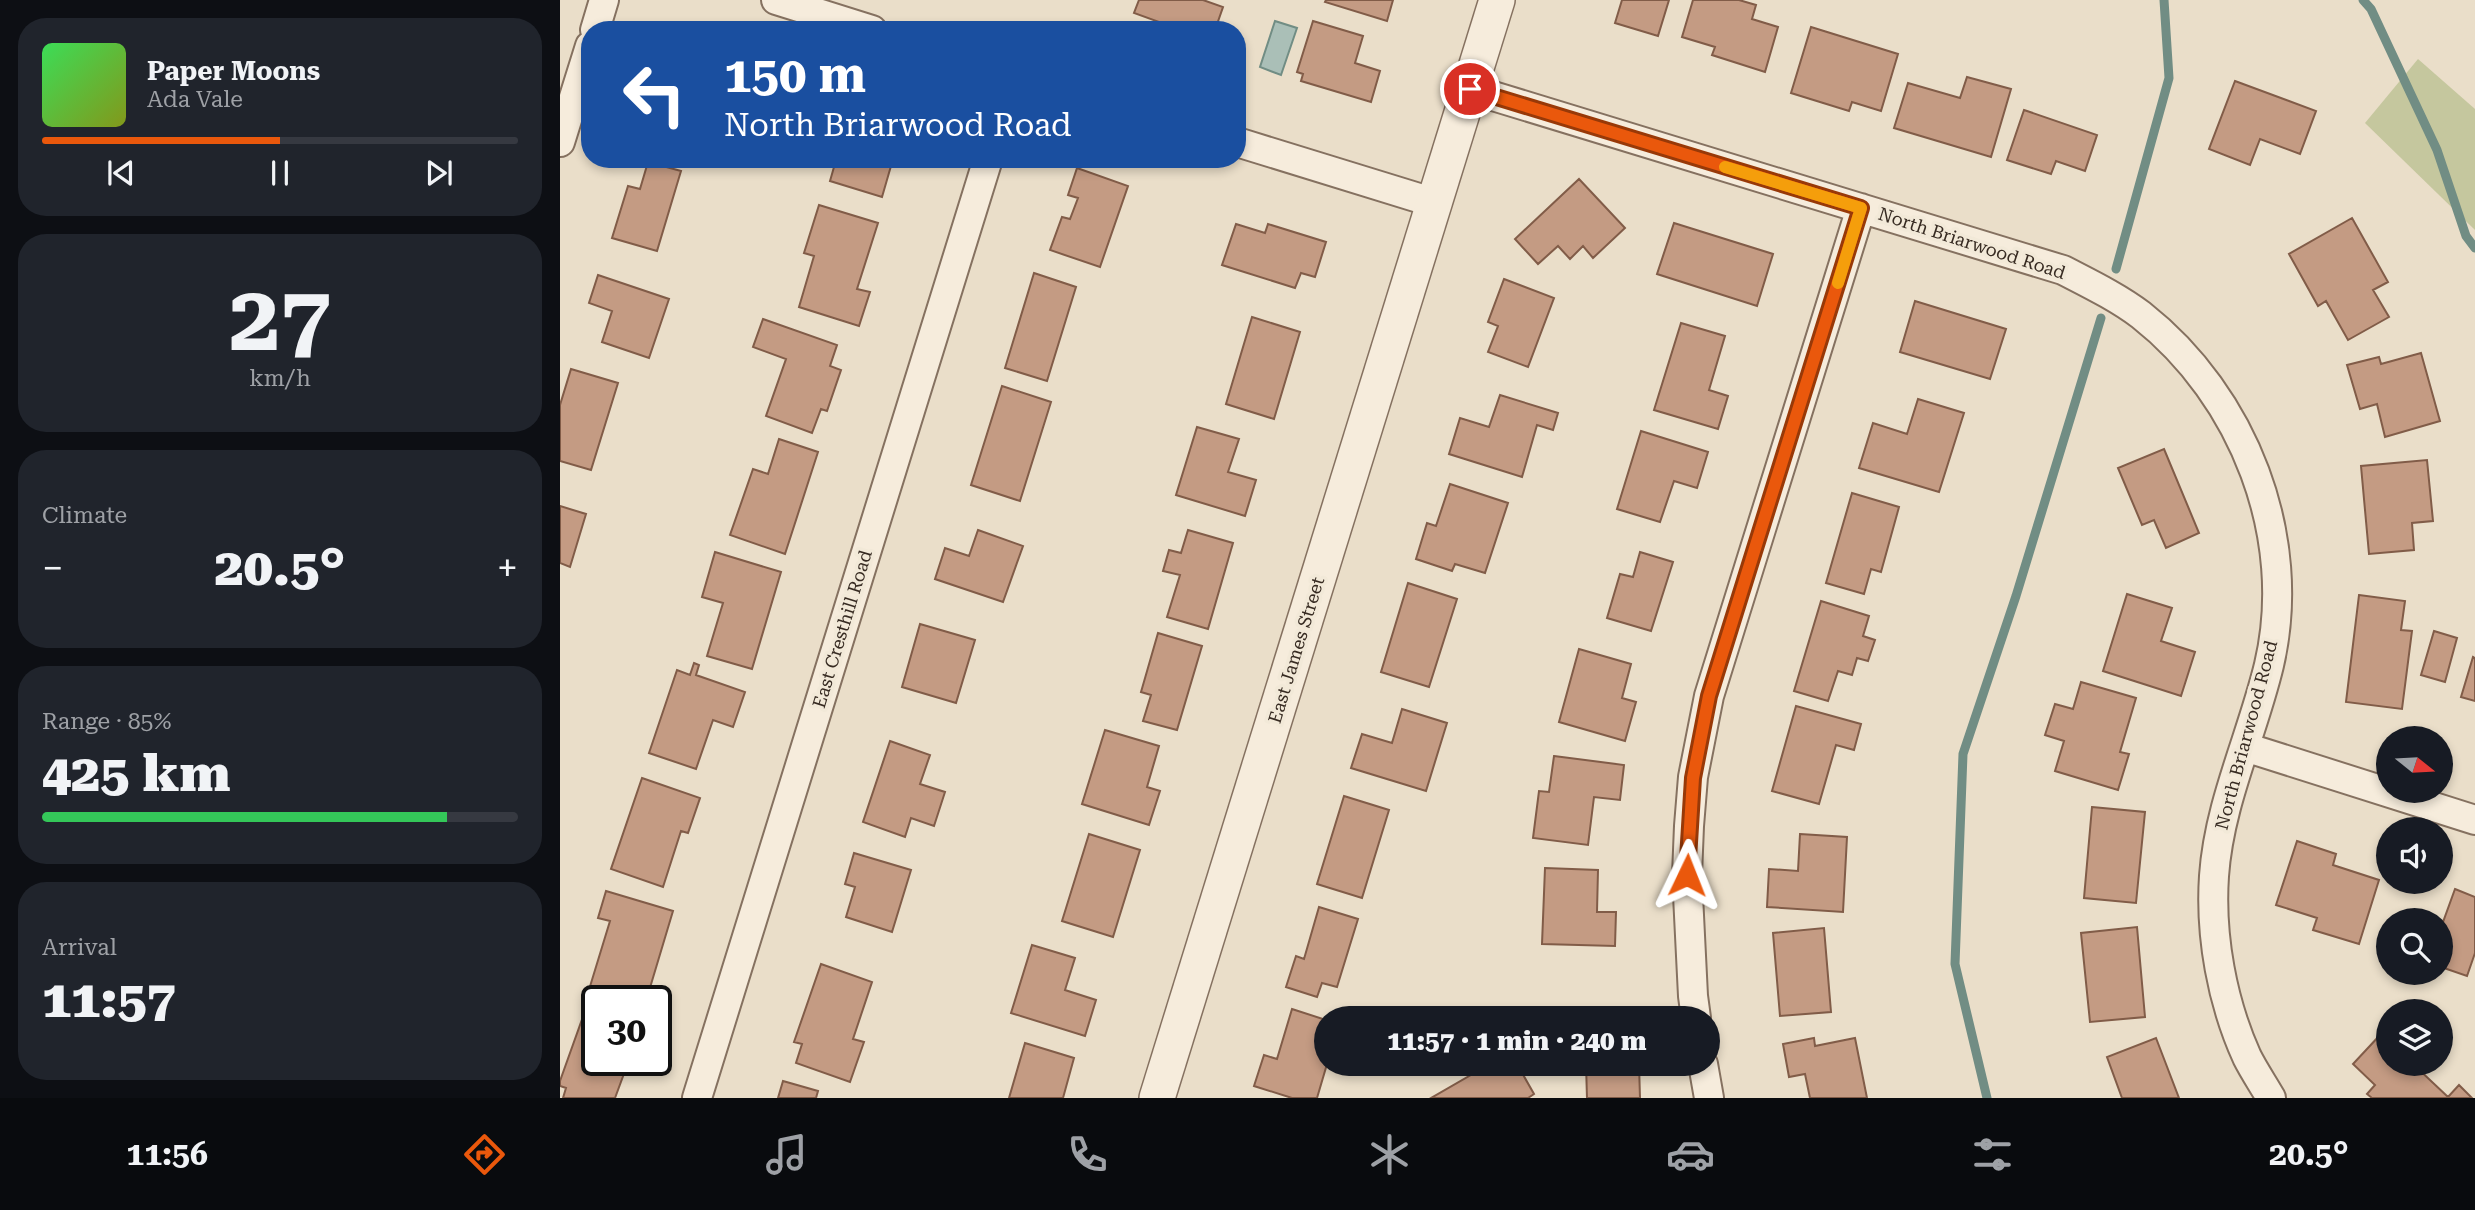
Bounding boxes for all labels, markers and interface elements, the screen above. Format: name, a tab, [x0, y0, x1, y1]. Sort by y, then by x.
text: 150 m	[724, 47, 866, 104]
icon: left	[609, 49, 700, 140]
text: Paper Moons	[147, 56, 320, 86]
pin	[1440, 59, 1500, 119]
icon: arrive	[1451, 70, 1489, 108]
text: Ada Vale	[147, 86, 243, 113]
text: North Briarwood Road	[724, 106, 1072, 144]
icon: previous	[102, 154, 140, 192]
icon: pause	[261, 154, 299, 192]
icon: next	[420, 154, 458, 192]
street label: North Briarwood Road	[1876, 203, 2069, 283]
text: 27	[229, 266, 331, 372]
text: km/h	[249, 365, 311, 392]
text: Climate	[42, 502, 127, 529]
text: 20.5°	[215, 537, 345, 598]
text: −	[42, 546, 63, 590]
text: +	[497, 546, 518, 590]
street label: East Cresthill Road	[808, 547, 876, 710]
street label: East James Street	[1264, 574, 1328, 726]
street label: North Briarwood Road	[2211, 637, 2282, 832]
text: Range · 85%	[42, 708, 171, 735]
north arrow	[2376, 726, 2454, 803]
map controls	[2376, 726, 2453, 1076]
text: 425 km	[42, 743, 230, 804]
button: sound	[2376, 817, 2453, 894]
position arrow	[1650, 838, 1724, 912]
button: search	[2376, 908, 2453, 985]
text: Arrival	[42, 934, 117, 961]
text: 11:57	[42, 969, 176, 1030]
speed limit sign: 30	[581, 985, 672, 1076]
button: layers	[2376, 999, 2453, 1076]
text: 11:57 · 1 min · 240 m	[1387, 1026, 1647, 1056]
icon: directions	[460, 1130, 509, 1179]
icon: music	[762, 1130, 811, 1179]
icon: phone	[1063, 1130, 1112, 1179]
icon: climate	[1365, 1130, 1414, 1179]
icon: car	[1666, 1130, 1715, 1179]
icon: filters	[1968, 1130, 2017, 1179]
text: 11:56	[126, 1135, 208, 1173]
text: 20.5°	[2269, 1135, 2349, 1173]

